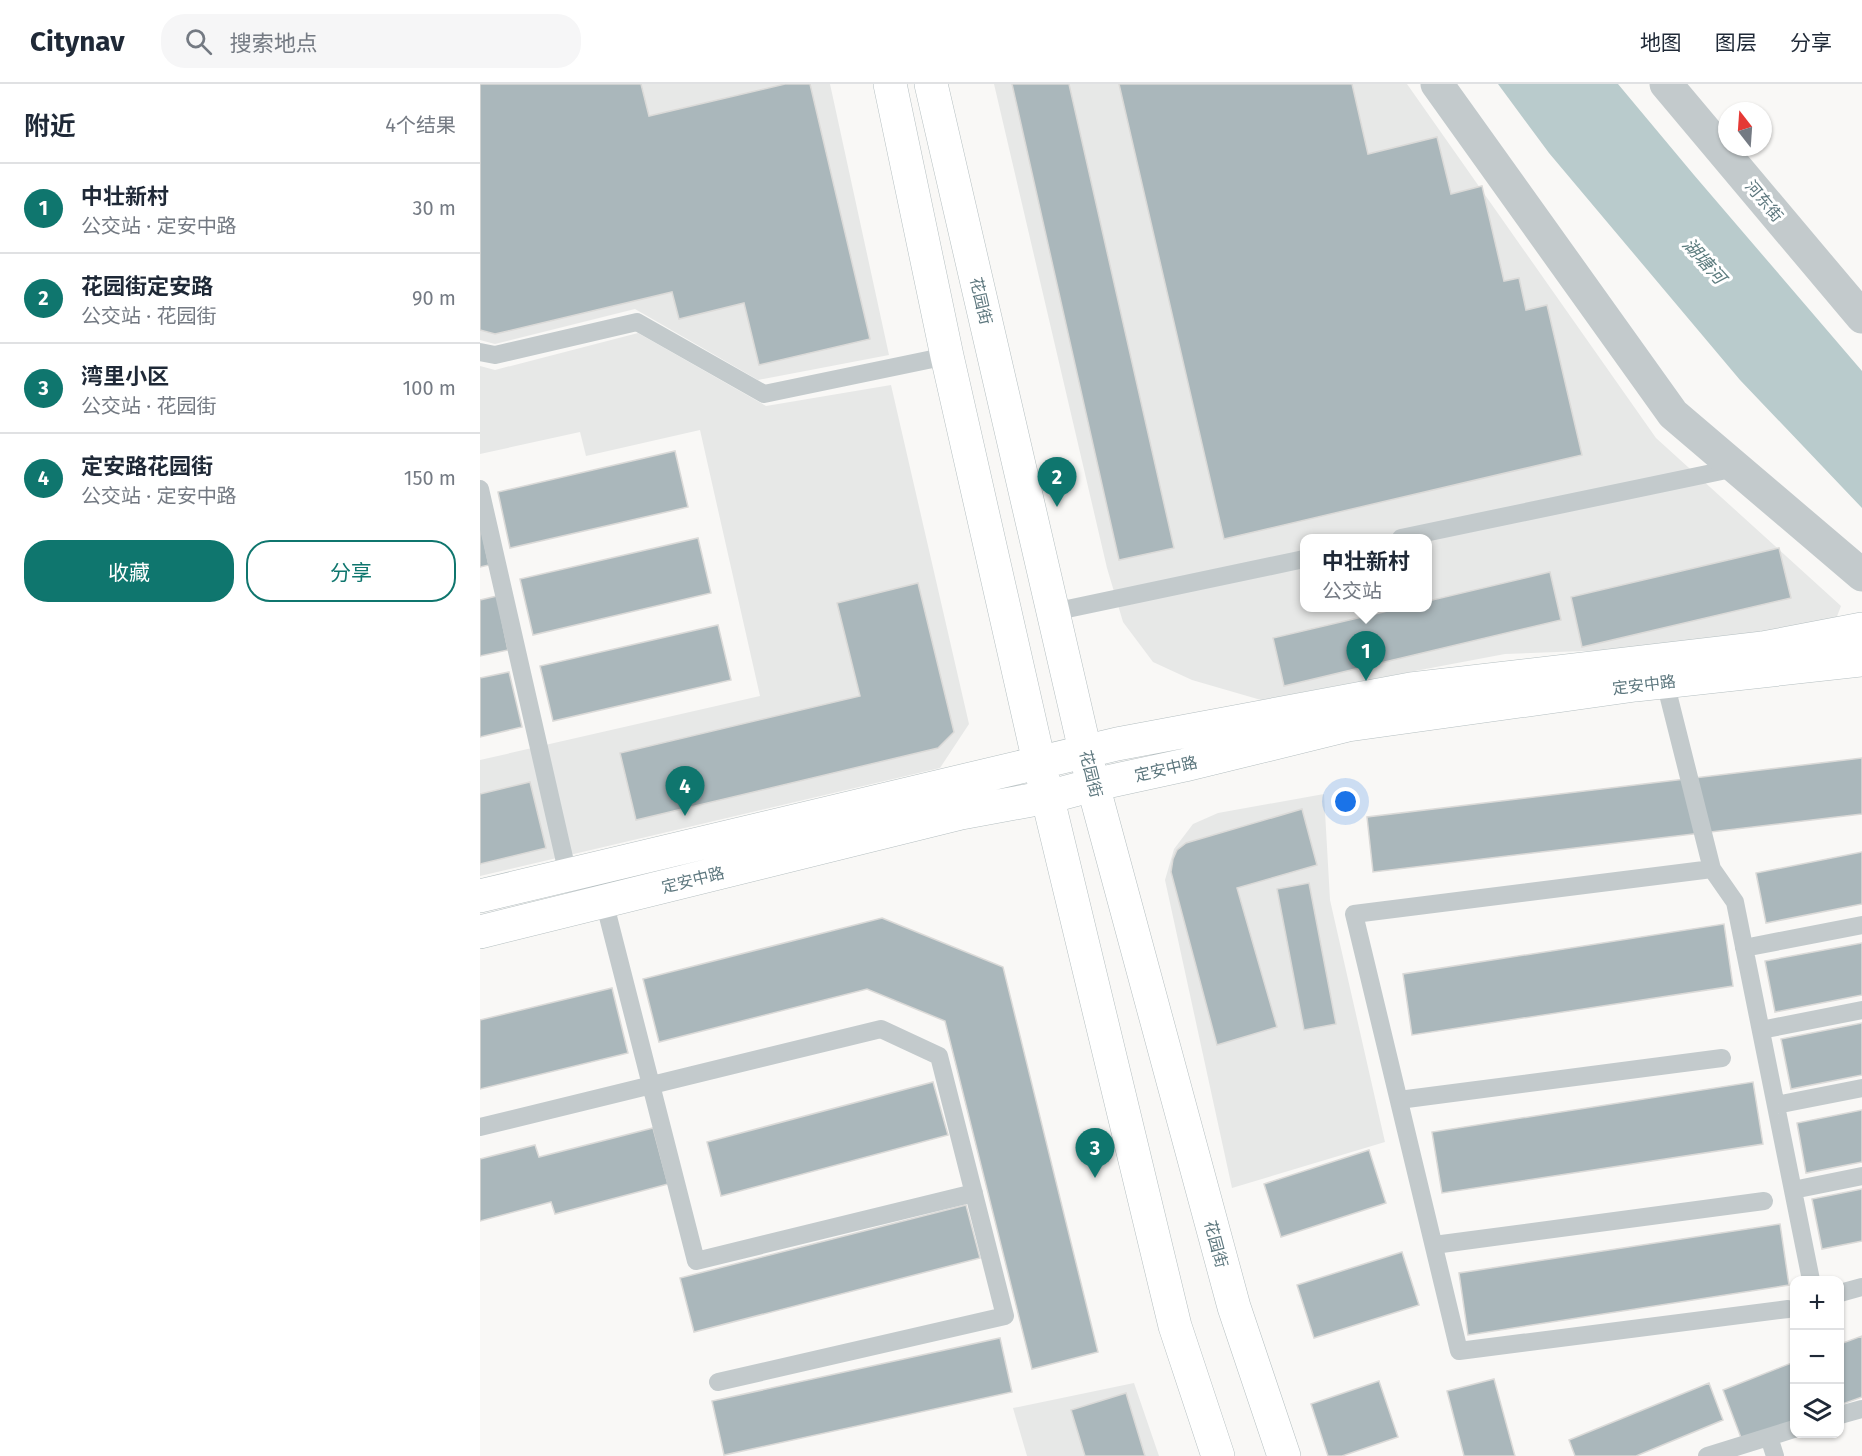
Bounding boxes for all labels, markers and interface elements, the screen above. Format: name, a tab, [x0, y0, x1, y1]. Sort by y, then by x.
search box	[161, 14, 581, 68]
text: Citynav	[30, 25, 125, 58]
icon: search	[182, 25, 215, 58]
text: 搜索地点	[230, 30, 318, 57]
text: 地图	[1640, 30, 1682, 56]
text: 图层	[1715, 30, 1757, 56]
text: 分享	[1790, 30, 1832, 56]
north arrow	[1718, 102, 1772, 156]
text: 附近	[24, 111, 76, 142]
text: 4个结果	[385, 113, 456, 137]
street label: 河东街	[1741, 177, 1787, 225]
text: 中壮新村	[81, 183, 169, 210]
text: 1	[39, 196, 48, 220]
text: 30 m	[412, 196, 456, 220]
text: 公交站 · 定安中路	[81, 214, 236, 238]
water label: 湖塘河	[1678, 234, 1732, 291]
text: 花园街定安路	[81, 273, 213, 300]
street label: 花园街	[966, 275, 996, 327]
text: 2	[38, 286, 49, 310]
text: 90 m	[412, 286, 456, 310]
text: 公交站 · 花园街	[81, 304, 216, 328]
text: 湾里小区	[81, 363, 169, 390]
text: 3	[38, 376, 49, 400]
text: 100 m	[403, 376, 456, 400]
text: 公交站 · 花园街	[81, 394, 216, 418]
text: 定安路花园街	[81, 453, 213, 480]
pin: 2	[1038, 458, 1076, 507]
text: 4	[38, 466, 49, 490]
text: 150 m	[404, 466, 456, 490]
text: 公交站 · 定安中路	[81, 484, 236, 508]
popup	[1300, 534, 1432, 612]
button: 收藏	[24, 540, 234, 602]
button: 分享	[246, 540, 456, 602]
text: 中壮新村	[1322, 548, 1410, 575]
text: 公交站	[1322, 579, 1382, 603]
pin: 1	[1346, 632, 1386, 681]
street label: 定安中路	[1611, 672, 1677, 698]
street label: 花园街	[1076, 748, 1106, 800]
street label: 定安中路	[1133, 753, 1199, 785]
pin: 4	[666, 766, 704, 816]
your location	[1331, 787, 1360, 816]
street label: 定安中路	[660, 863, 726, 897]
pin: 3	[1076, 1128, 1114, 1178]
street label: 花园街	[1201, 1218, 1231, 1270]
map controls	[1790, 1276, 1844, 1438]
button: +	[1790, 1276, 1844, 1330]
button: −	[1790, 1330, 1844, 1384]
button: layers	[1790, 1384, 1844, 1438]

